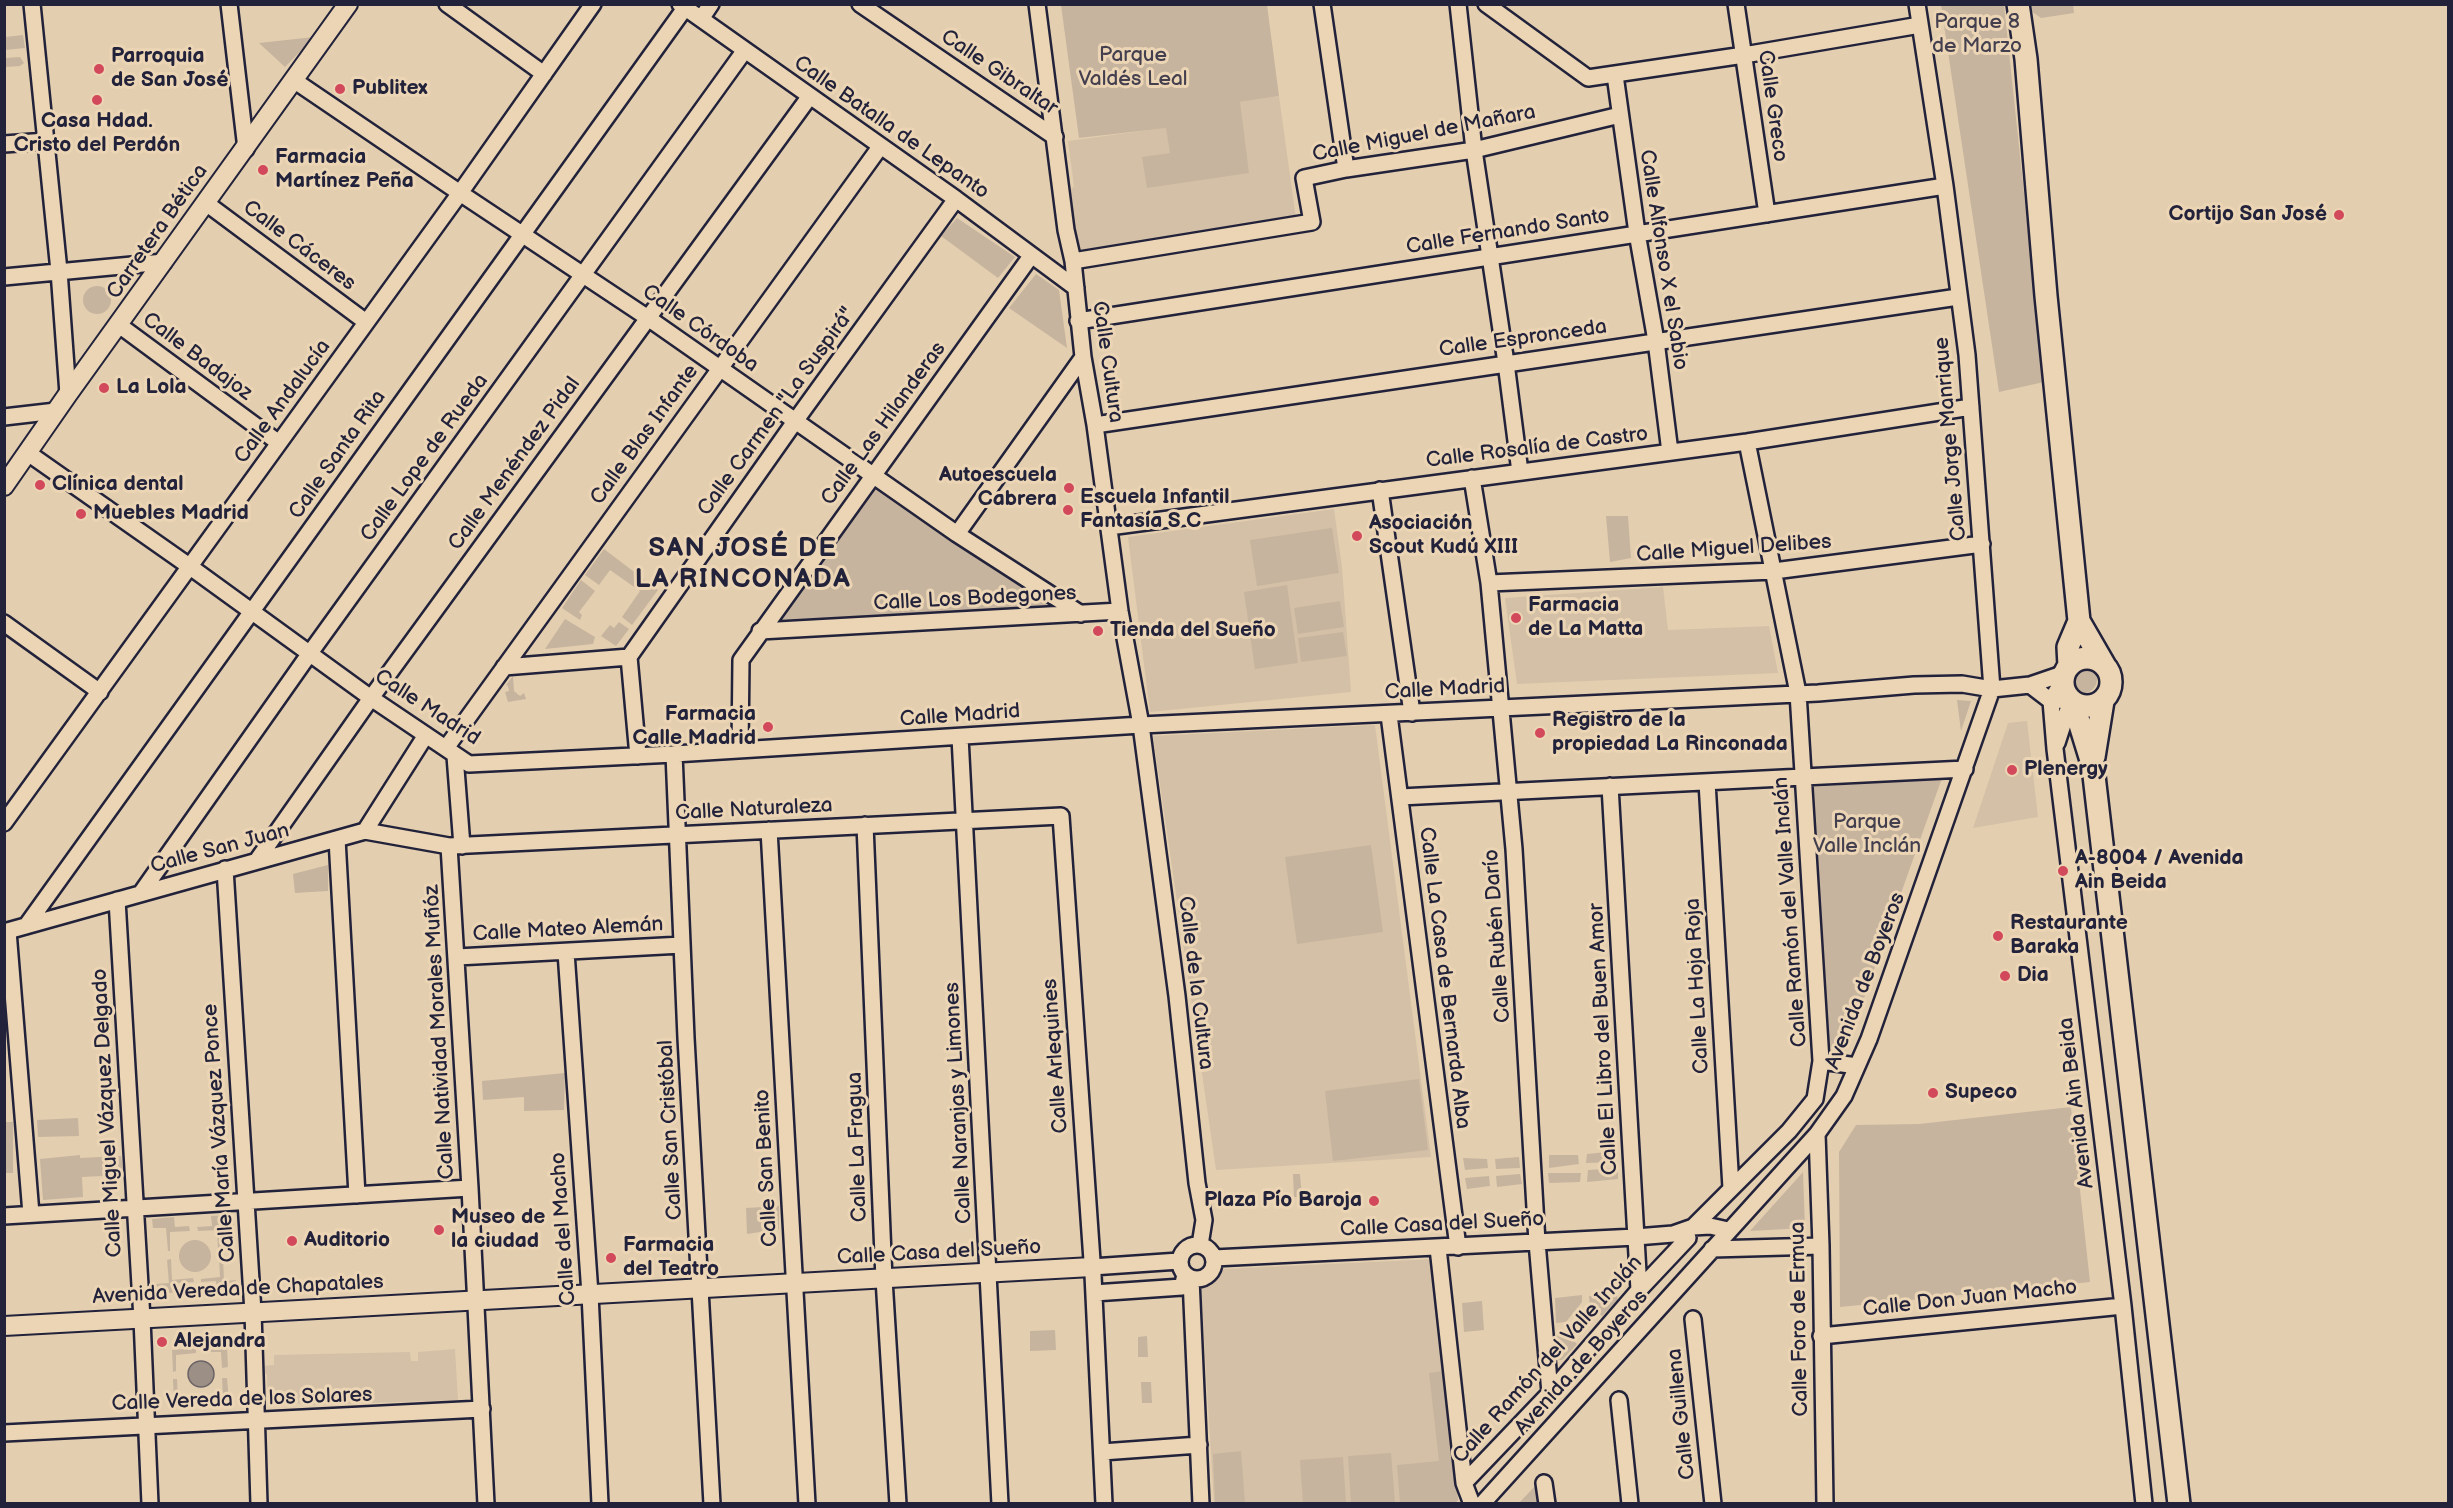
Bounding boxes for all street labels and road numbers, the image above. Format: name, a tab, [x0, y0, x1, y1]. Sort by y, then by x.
street label: Calle Gibraltar	[936, 25, 1062, 121]
street label: Calle Greco	[1752, 48, 1792, 164]
street label: Calle Batalla de Lepanto	[788, 51, 994, 205]
street label: Calle Miguel de Mañara	[1310, 100, 1538, 168]
street label: Calle Alfonso X el Sabio	[1633, 148, 1693, 372]
street label: Carretera Bética	[102, 160, 214, 304]
street label: Calle Cáceres	[238, 195, 360, 297]
street label: Calle Fernando Santo	[1405, 203, 1611, 261]
street label: Calle Córdoba	[637, 280, 763, 378]
street label: Calle Cultura	[1086, 300, 1128, 424]
street label: Calle Carmen "La Suspirá"	[693, 303, 861, 521]
street label: Calle Badajoz	[137, 307, 257, 407]
street label: Calle Espronceda	[1438, 315, 1608, 363]
street label: Calle Andalucía	[230, 335, 336, 469]
street label: Calle Jorge Manrique	[1930, 336, 1972, 542]
street label: Calle Las Hilanderas	[816, 337, 952, 511]
street label: Calle Blas Infante	[586, 360, 704, 510]
street label: Calle Lope de Rueda	[356, 369, 494, 547]
street label: Calle Menéndez Pidal	[444, 372, 586, 556]
street label: Calle Santa Rita	[284, 386, 392, 524]
street label: Calle Rosalía de Castro	[1425, 422, 1649, 474]
street label: Calle Miguel Delibes	[1636, 530, 1832, 568]
street label: Calle Los Bodegones	[873, 581, 1077, 617]
street label: Calle Madrid	[370, 665, 484, 751]
street label: Calle Madrid	[1384, 674, 1506, 706]
street label: Calle Madrid	[899, 699, 1021, 733]
street label: Calle Ramón del Valle Inclán	[1769, 776, 1813, 1048]
street label: Calle Naturaleza	[675, 793, 833, 827]
street label: Calle San Juan	[148, 818, 292, 880]
street label: Calle La Casa de Bernarda Alba	[1413, 825, 1475, 1131]
street label: Calle Rubén Darío	[1479, 848, 1517, 1024]
street label: Calle Natividad Morales Muñóz	[420, 884, 460, 1180]
street label: Avenida de Boyeros	[1821, 889, 1911, 1073]
street label: Calle de la Cultura	[1172, 895, 1218, 1071]
street label: Calle La Hoja Roja	[1681, 898, 1715, 1074]
street label: Calle El Libro del Buen Amor	[1584, 902, 1624, 1176]
street label: Calle Mateo Alemán	[472, 912, 664, 948]
street label: Calle Miguel Vázquez Delgado	[88, 968, 128, 1258]
street label: Calle Arlequines	[1038, 978, 1074, 1134]
street label: Calle Naranjas y Limones	[940, 982, 978, 1224]
street label: Calle María Vázquez Ponce	[198, 1003, 242, 1263]
street label: Avenida Ain Beida	[2054, 1016, 2100, 1190]
street label: Calle San Cristóbal	[654, 1039, 688, 1221]
street label: Calle La Fragua	[843, 1071, 873, 1223]
street label: Calle San Benito	[750, 1089, 784, 1247]
street label: Calle del Macho	[546, 1151, 582, 1307]
street label: Calle Casa del Sueño	[1339, 1207, 1545, 1243]
street label: Calle Foro de Ermua	[1786, 1221, 1814, 1417]
street label: Calle Casa del Sueño	[836, 1235, 1042, 1271]
street label: Calle Ramón del Valle Inclán	[1448, 1251, 1648, 1469]
street label: Avenida Vereda de Chapatales	[92, 1270, 384, 1310]
street label: Calle Don Juan Macho	[1862, 1275, 2078, 1323]
street label: Avenida de Boyeros	[1510, 1285, 1654, 1441]
street label: Calle Guillena	[1663, 1347, 1701, 1481]
street label: Calle Vereda de los Solares	[111, 1383, 373, 1417]

